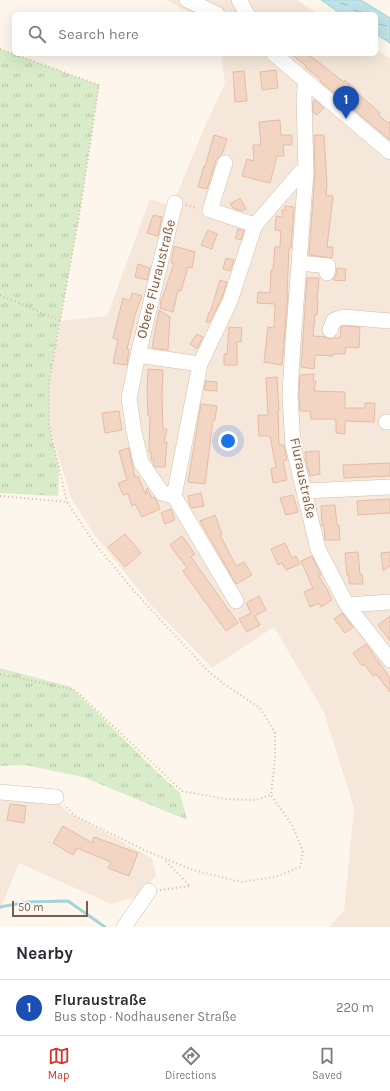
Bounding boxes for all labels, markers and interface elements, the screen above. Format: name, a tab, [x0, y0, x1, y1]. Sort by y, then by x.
search box	[12, 12, 378, 56]
icon: search	[26, 23, 48, 45]
text: Search here	[58, 25, 139, 43]
pin: 1	[333, 86, 359, 119]
street label: Obere Fluraustraße	[133, 218, 179, 340]
your location	[218, 431, 238, 451]
street label: Fluraustraße	[286, 436, 320, 520]
scale bar	[12, 899, 88, 918]
text: 50 m	[18, 901, 44, 914]
text: Nearby	[16, 943, 73, 963]
text: Fluraustraße	[54, 991, 146, 1009]
text: 1	[27, 1000, 31, 1015]
text: 220 m	[336, 1000, 374, 1015]
text: Bus stop · Nodhausener Straße	[54, 1009, 236, 1024]
tab: Map	[48, 1045, 70, 1082]
tab: Directions	[165, 1045, 217, 1082]
tab: Saved	[312, 1045, 342, 1082]

